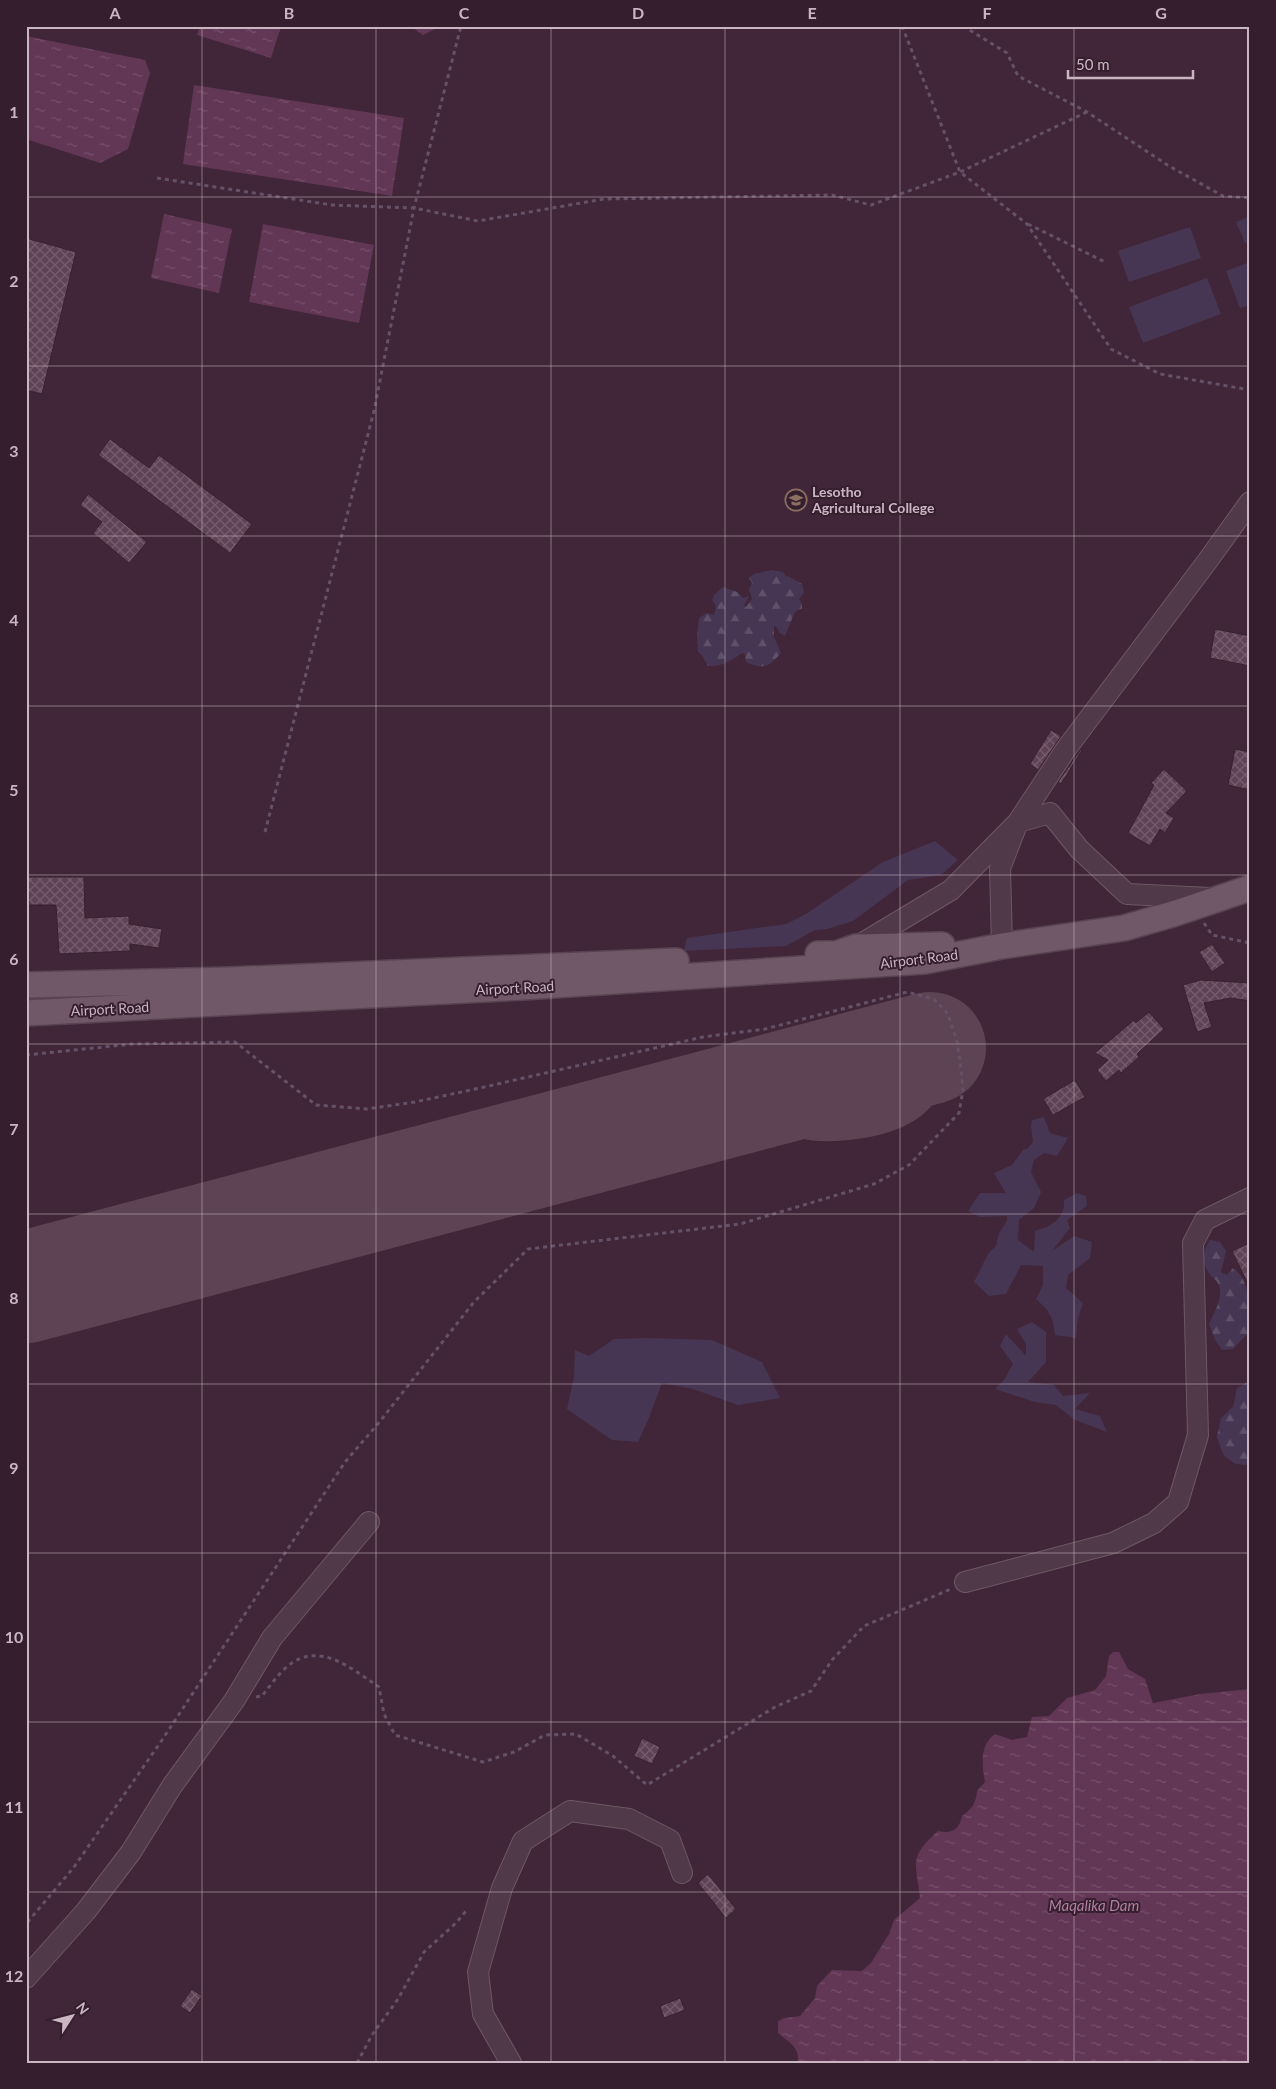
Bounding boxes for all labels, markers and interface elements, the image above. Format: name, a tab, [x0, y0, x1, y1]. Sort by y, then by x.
text: A	[108, 3, 121, 22]
text: B	[284, 3, 294, 22]
text: C	[459, 3, 470, 22]
text: D	[632, 3, 644, 22]
text: E	[807, 3, 817, 22]
text: F	[982, 3, 992, 22]
text: G	[1155, 3, 1167, 22]
scale bar	[1068, 48, 1194, 80]
text: 50 m	[1076, 55, 1110, 73]
text: 1	[9, 102, 19, 121]
text: 2	[9, 271, 19, 290]
text: 3	[9, 441, 19, 460]
place label: Lesotho Agricultural College	[811, 483, 935, 516]
school or university icon: Lesotho Agricultural College	[784, 488, 808, 512]
text: 4	[9, 610, 19, 629]
text: 5	[9, 780, 19, 799]
street label: Airport Road	[879, 945, 959, 972]
text: 6	[9, 949, 19, 968]
street label: Airport Road	[475, 977, 555, 998]
street label: Airport Road	[70, 998, 150, 1019]
text: 7	[9, 1119, 19, 1138]
text: 8	[9, 1288, 19, 1307]
text: 9	[9, 1458, 19, 1477]
text: 10	[5, 1627, 23, 1646]
text: 11	[5, 1797, 23, 1816]
water label: Maqalika Dam	[1049, 1896, 1139, 1914]
text: 12	[5, 1966, 23, 1985]
north arrow	[48, 1992, 98, 2042]
text: N	[73, 1999, 93, 2017]

